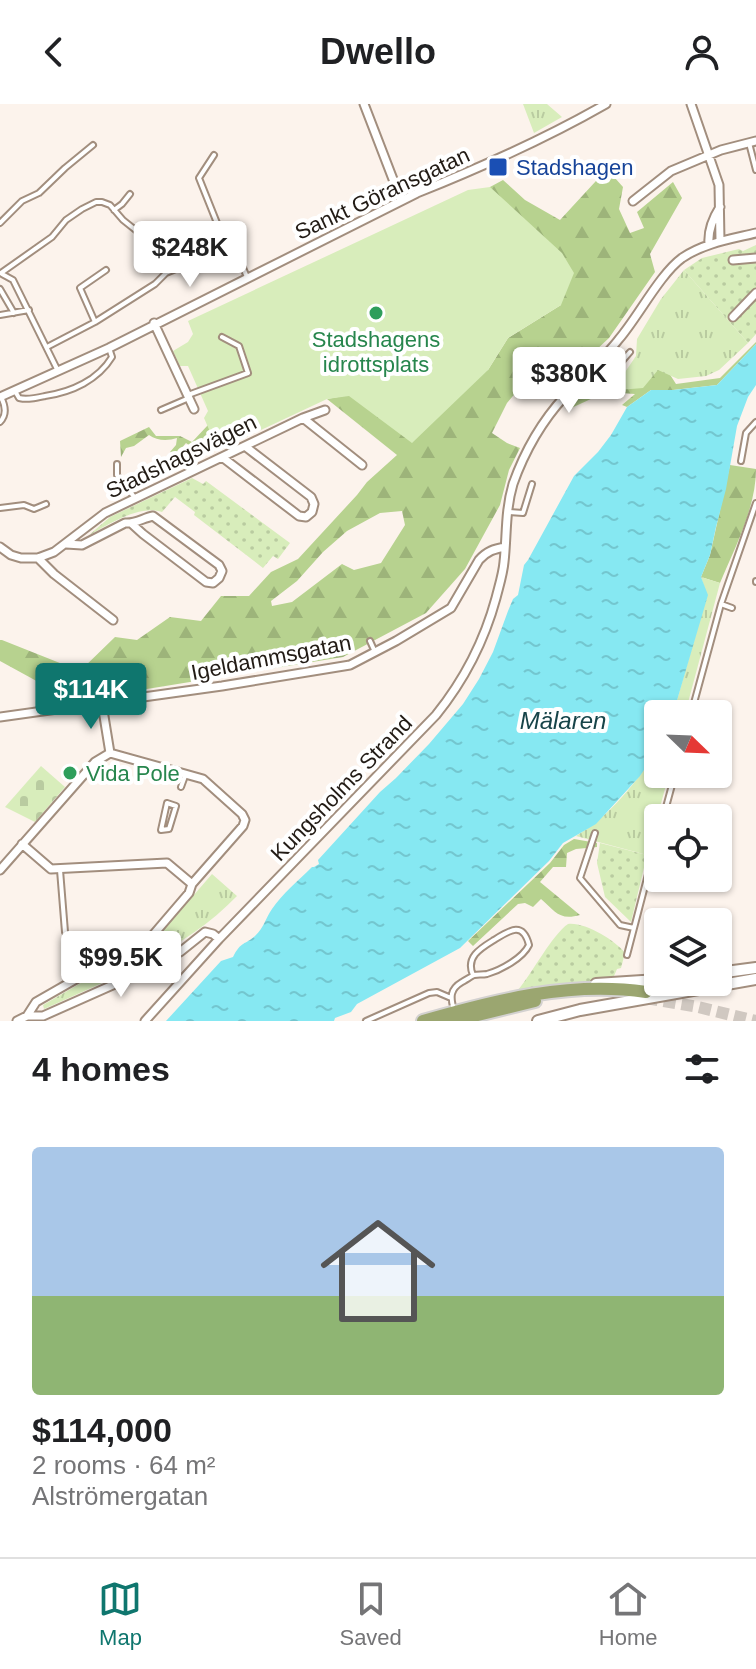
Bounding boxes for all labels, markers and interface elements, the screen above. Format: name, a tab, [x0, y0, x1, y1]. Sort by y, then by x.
icon: back	[32, 30, 76, 74]
icon: person	[680, 30, 724, 74]
text: Dwello	[320, 31, 436, 72]
street label: Sankt Göransgatan	[291, 142, 473, 245]
place label: Stadshagen	[516, 155, 633, 180]
marker: Stadshagen	[487, 156, 509, 178]
pin: $248K	[134, 221, 246, 289]
text: $248K	[152, 232, 228, 262]
marker: Stadshagens idrottsplats	[367, 304, 385, 322]
place label: Stadshagens idrottsplats	[312, 327, 440, 377]
pin: $380K	[513, 347, 625, 415]
text: $380K	[531, 358, 607, 388]
street label: Stadshagsvägen	[102, 409, 260, 504]
street label: Igeldammsgatan	[189, 630, 353, 685]
pin: $114K	[35, 663, 147, 731]
text: $114K	[53, 674, 129, 704]
north arrow	[644, 700, 732, 788]
map controls	[644, 700, 732, 996]
water label: Mälaren	[520, 707, 606, 734]
street label: Kungsholms Strand	[266, 711, 417, 866]
place label: Vida Pole	[86, 761, 180, 786]
marker: Vida Pole	[61, 764, 79, 782]
button: locate	[644, 804, 732, 892]
button: layers	[644, 908, 732, 996]
pin: $99.5K	[56, 931, 186, 999]
text: $99.5K	[79, 942, 163, 972]
icon: filters	[680, 1047, 724, 1091]
text: 4 homes	[32, 1050, 170, 1088]
icon: home	[306, 1199, 450, 1343]
text: $114,000	[32, 1411, 172, 1449]
text: 2 rooms · 64 m²	[32, 1450, 216, 1480]
text: Alströmergatan	[32, 1481, 208, 1511]
tab: Map	[98, 1577, 142, 1651]
tab: Saved	[339, 1577, 402, 1651]
tab: Home	[599, 1577, 658, 1651]

